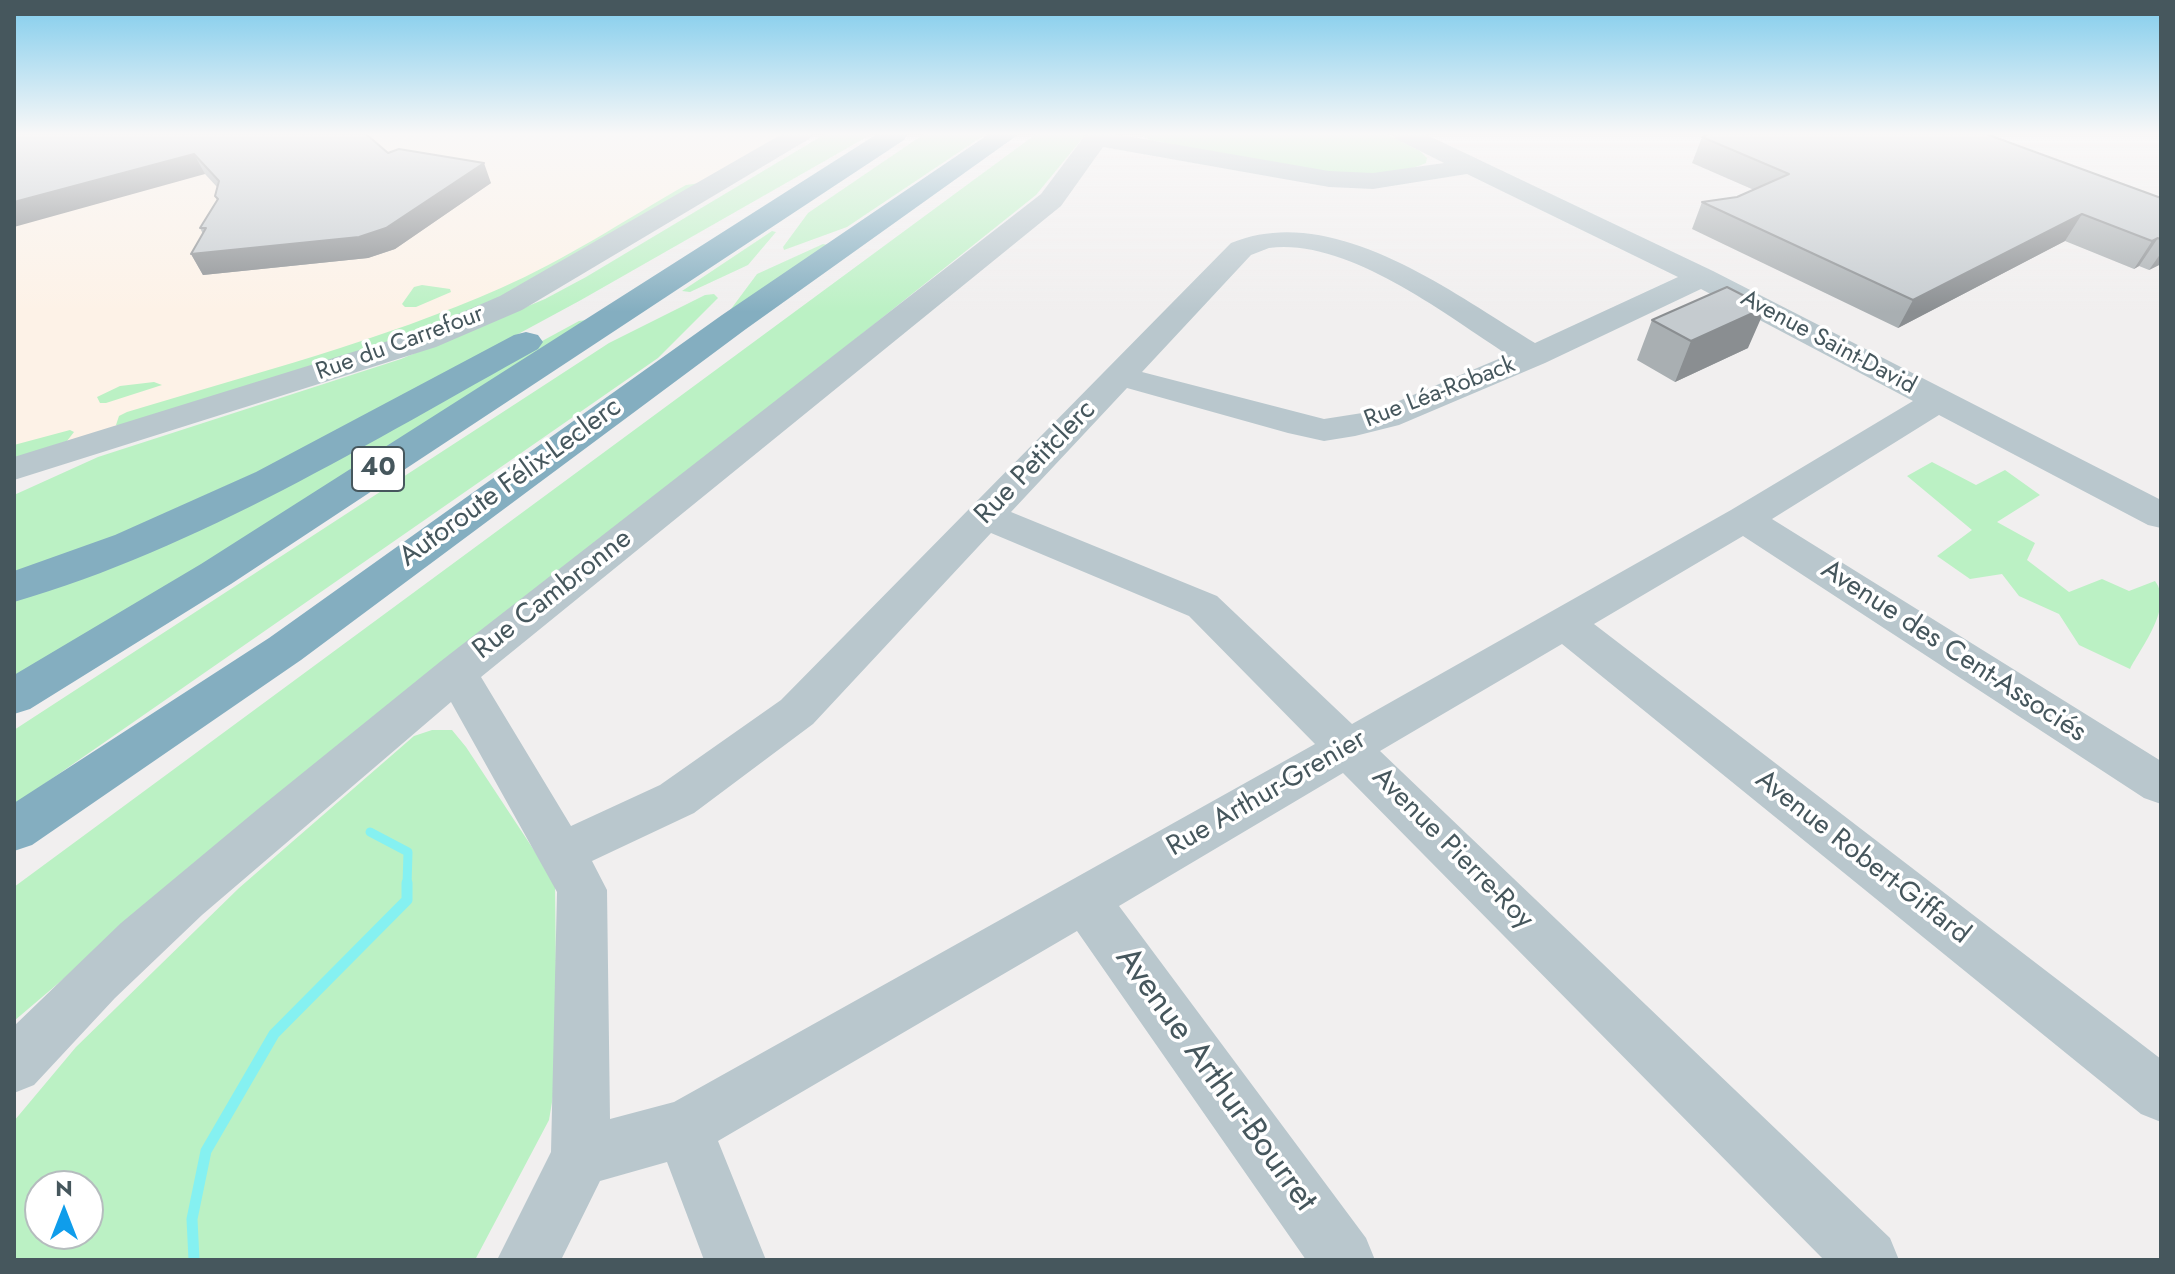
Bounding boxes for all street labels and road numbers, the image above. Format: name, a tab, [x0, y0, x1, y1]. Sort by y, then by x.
street label: Avenue Saint-David	[1735, 285, 1921, 401]
street label: Rue du Carrefour	[312, 300, 488, 388]
street label: Rue Léa-Roback	[1361, 351, 1519, 435]
street label: Autoroute Félix-Leclerc	[393, 391, 629, 575]
street label: Rue Petitclerc	[968, 394, 1104, 532]
road number: 40	[352, 447, 404, 491]
street label: Rue Cambronne	[467, 523, 639, 667]
street label: Avenue des Cent-Associés	[1814, 554, 2092, 750]
street label: Rue Arthur-Grenier	[1162, 723, 1372, 865]
street label: Avenue Pierre-Roy	[1364, 761, 1540, 937]
street label: Avenue Robert-Giffard	[1748, 764, 1976, 952]
street label: Avenue Arthur-Bourret	[1105, 940, 1325, 1220]

